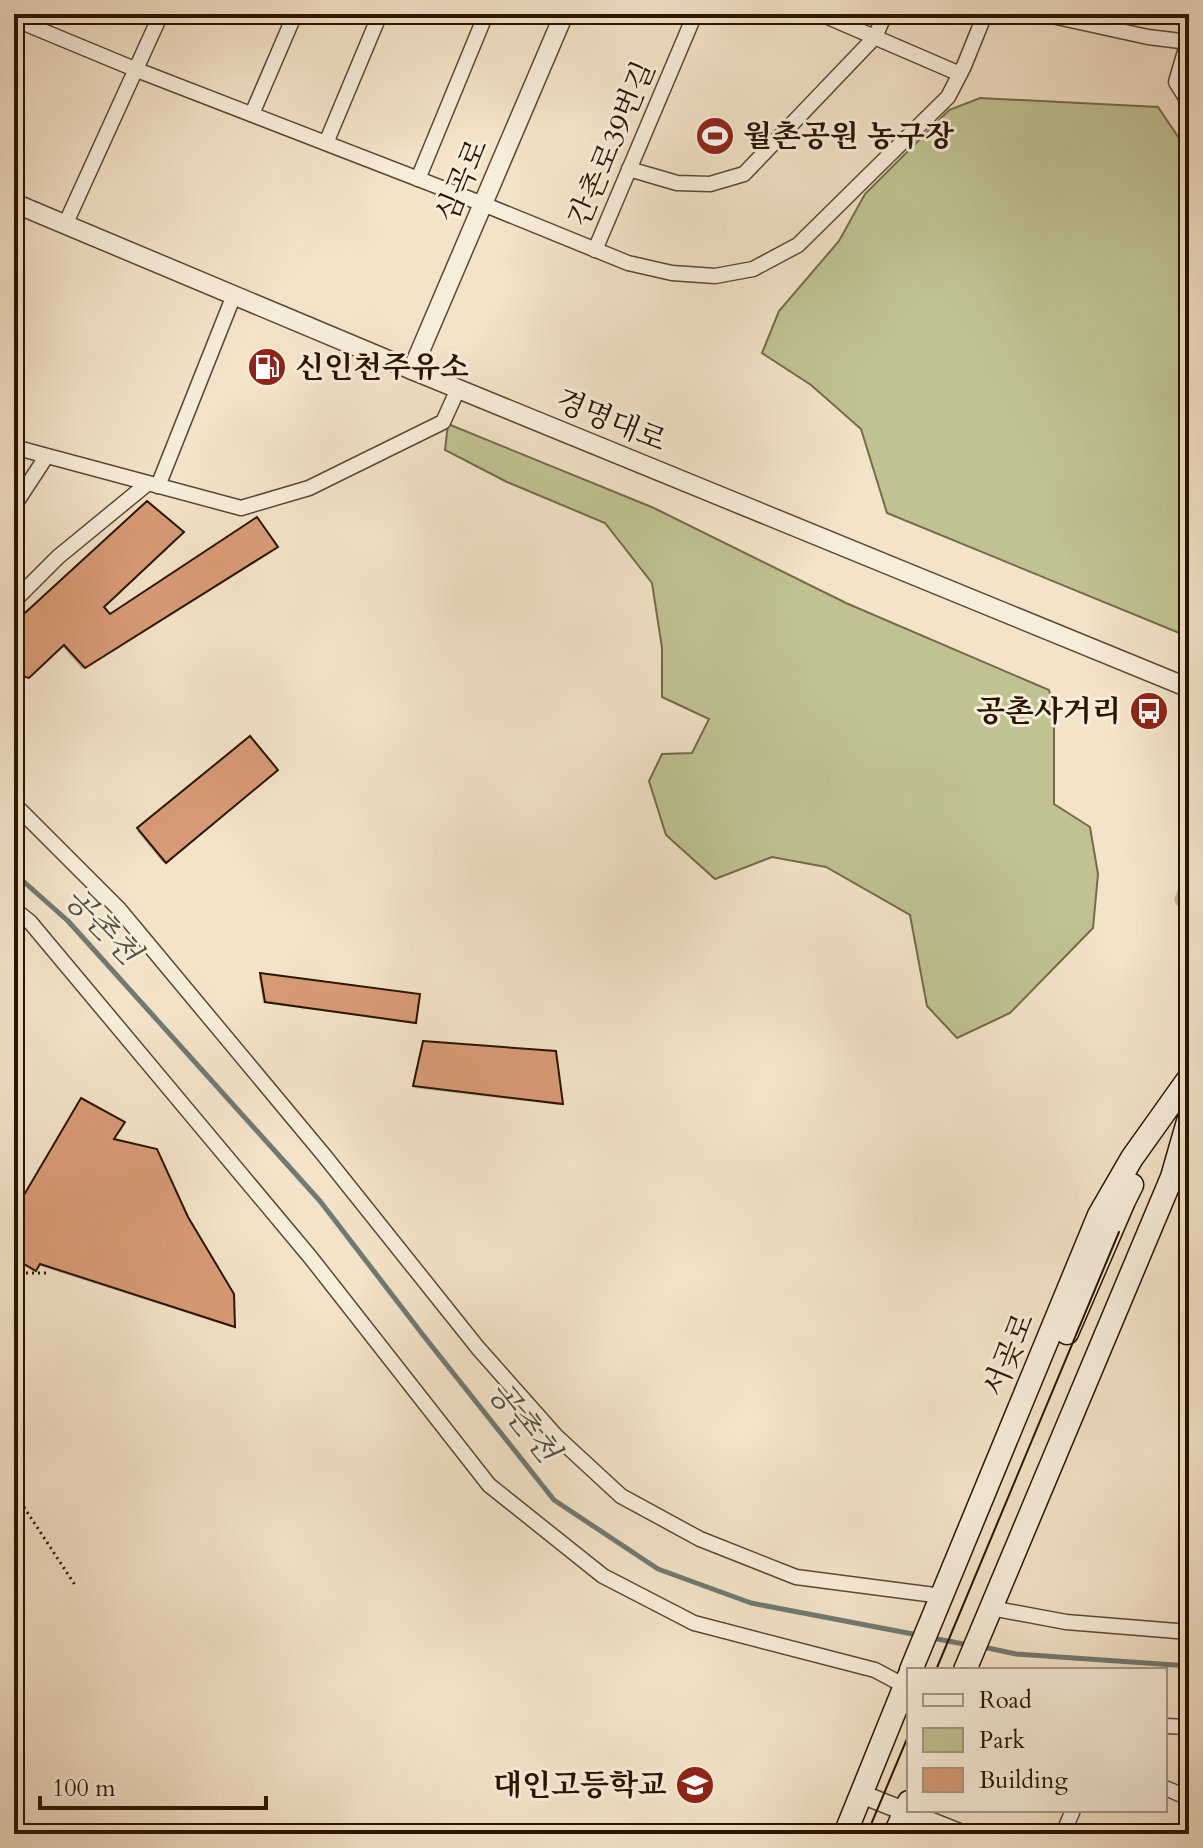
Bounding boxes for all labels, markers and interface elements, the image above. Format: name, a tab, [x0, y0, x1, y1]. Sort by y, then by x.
street label: 간촌로39번길	[559, 55, 665, 233]
sports icon: 월촌공원 농구장	[694, 115, 736, 157]
place label: 월촌공원 농구장	[743, 116, 954, 157]
street label: 심곡로	[426, 133, 498, 229]
fuel station icon: 신인천주유소	[246, 346, 288, 388]
place label: 신인천주유소	[295, 347, 469, 388]
street label: 경명대로	[550, 380, 672, 462]
bus stop icon: 공촌사거리	[1128, 690, 1170, 732]
place label: 공촌사거리	[976, 691, 1121, 732]
water label: 공촌천	[54, 877, 151, 976]
street label: 서곶로	[974, 1307, 1044, 1403]
water label: 공촌천	[477, 1372, 570, 1474]
legend	[907, 1668, 1167, 1812]
text: Road	[979, 1684, 1032, 1717]
text: Park	[979, 1724, 1025, 1757]
scale bar	[40, 1760, 266, 1810]
school or university icon: 대인고등학교	[674, 1764, 716, 1806]
text: Building	[979, 1764, 1069, 1797]
place label: 대인고등학교	[493, 1765, 667, 1806]
text: 100 m	[52, 1772, 116, 1805]

